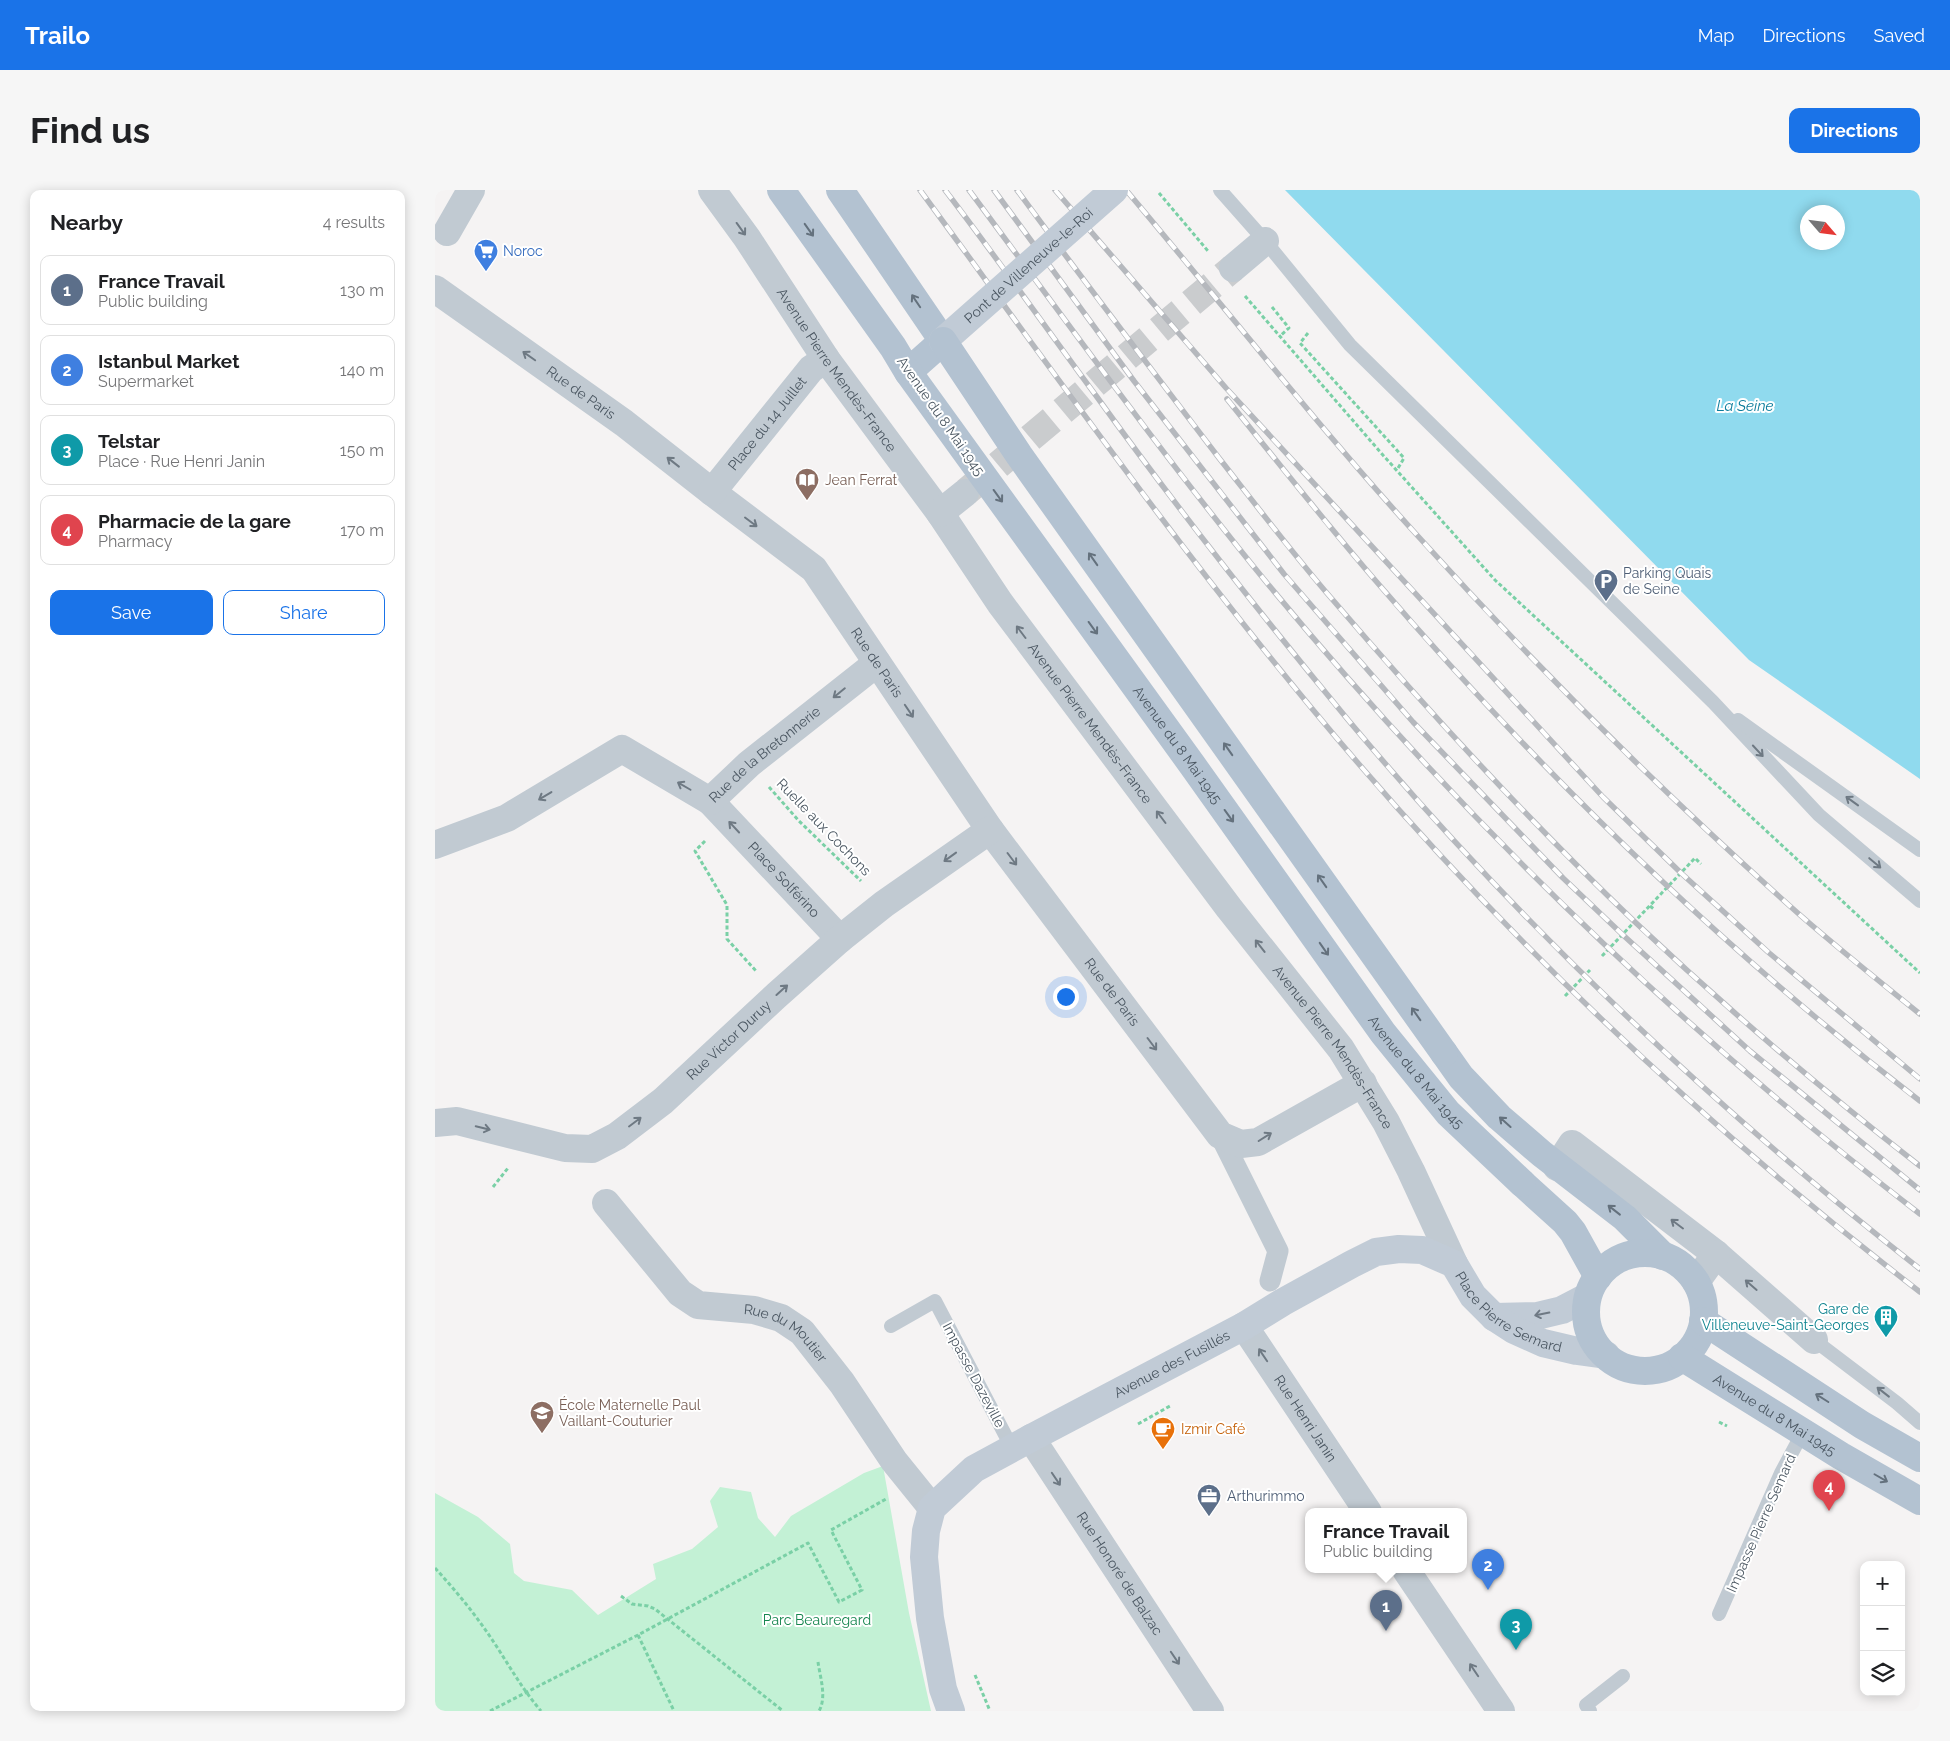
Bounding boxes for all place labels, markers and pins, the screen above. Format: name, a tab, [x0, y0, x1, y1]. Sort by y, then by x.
supermarket icon: Noroc	[473, 238, 499, 272]
place label: Noroc	[503, 243, 543, 259]
library icon: Jean Ferrat	[794, 467, 820, 501]
place label: Jean Ferrat	[825, 472, 898, 488]
place label: Parking Quais de Seine	[1623, 565, 1712, 597]
parking icon: Parking Quais de Seine	[1593, 568, 1619, 602]
place label: Gare de Villeneuve-Saint-Georges	[1702, 1301, 1869, 1333]
building icon: Gare de Villeneuve-Saint-Georges	[1873, 1304, 1899, 1338]
place label: École Maternelle Paul Vaillant-Couturier	[559, 1396, 701, 1429]
school or university icon: École Maternelle Paul Vaillant-Couturier	[529, 1400, 555, 1434]
cafe icon: Izmir Café	[1150, 1416, 1176, 1450]
place label: Izmir Café	[1181, 1421, 1245, 1437]
pin: 4	[1813, 1470, 1845, 1511]
office icon: Arthurimmo	[1196, 1483, 1222, 1517]
place label: Arthurimmo	[1227, 1488, 1305, 1504]
pin: 2	[1472, 1549, 1504, 1590]
pin: 1	[1370, 1590, 1402, 1631]
pin: 3	[1500, 1609, 1532, 1650]

